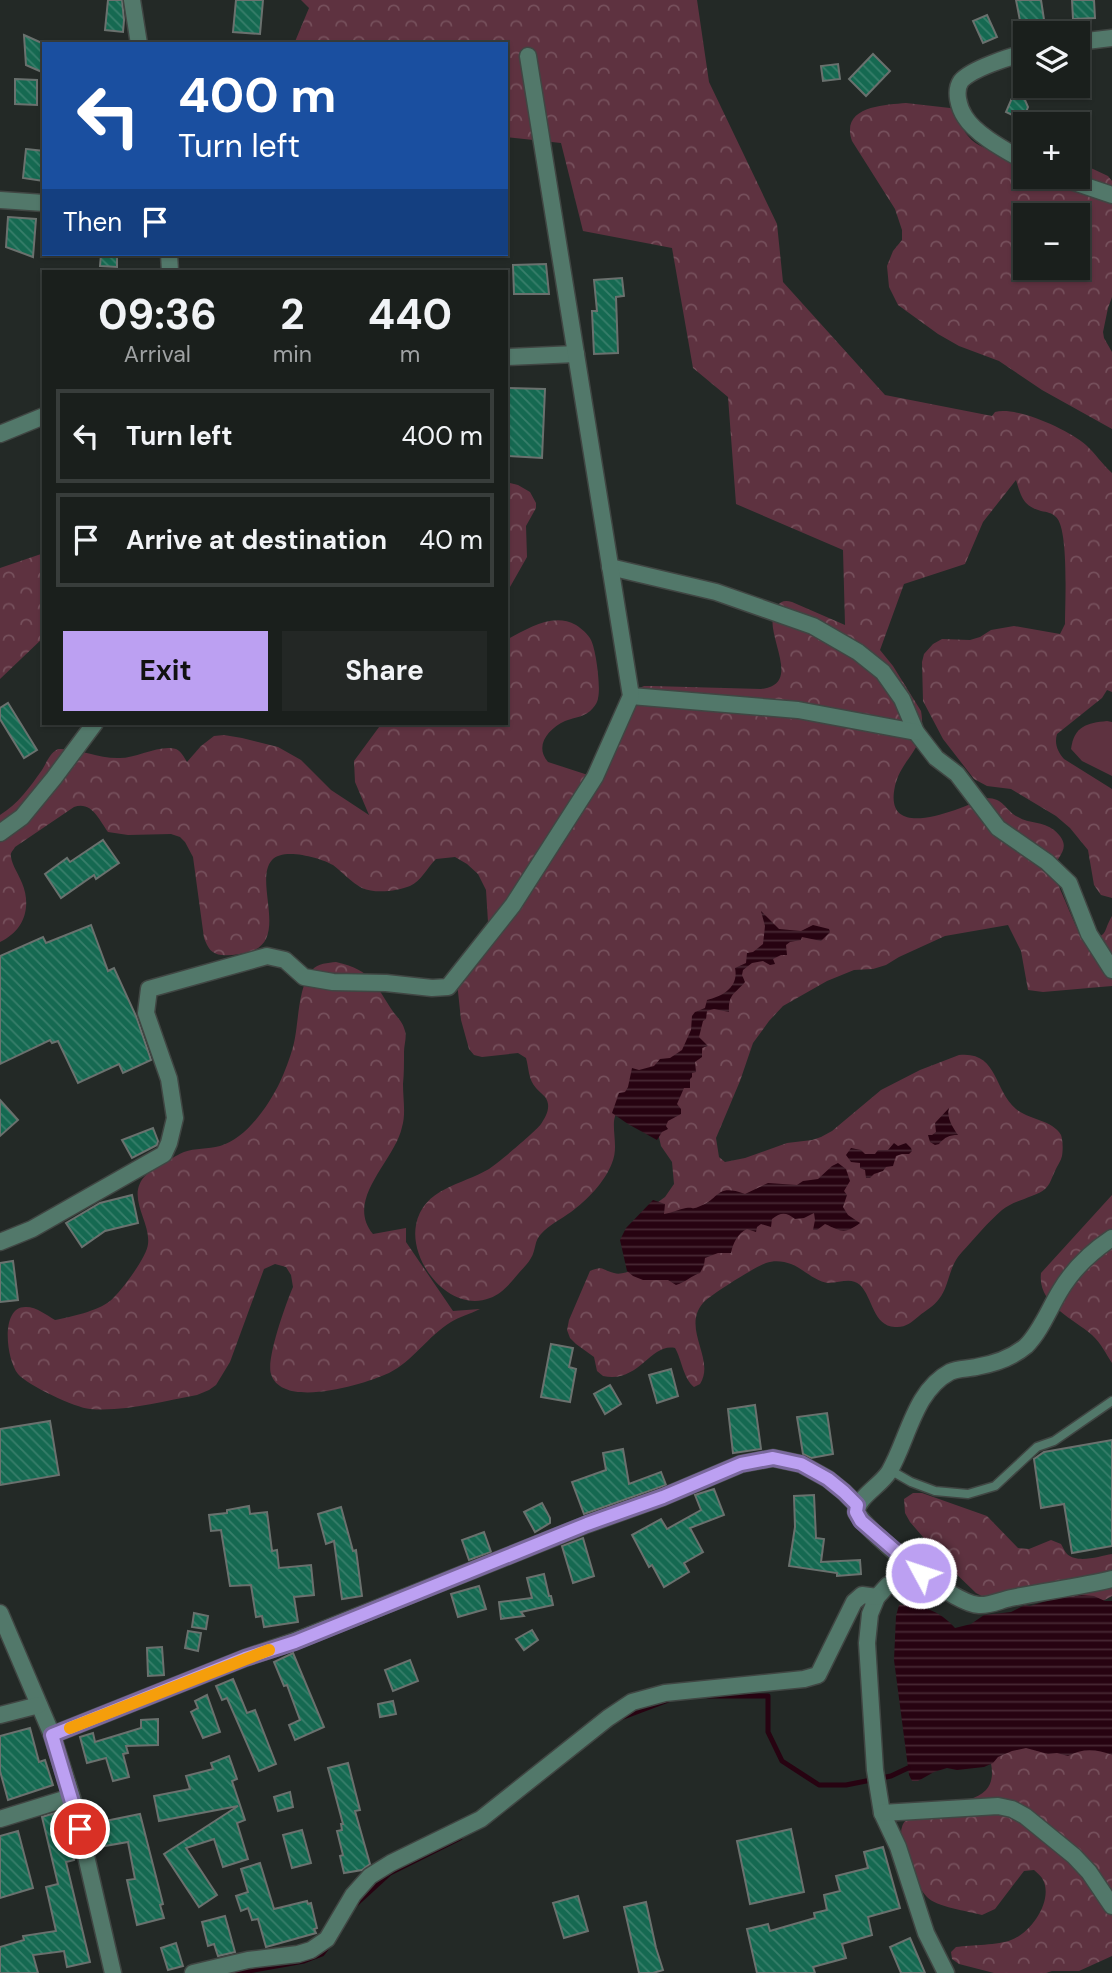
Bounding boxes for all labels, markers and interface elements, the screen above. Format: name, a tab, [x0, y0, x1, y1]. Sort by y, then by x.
map controls	[1013, 21, 1090, 280]
button: layers	[1013, 21, 1090, 98]
text: 400 m	[178, 63, 336, 127]
icon: left	[63, 70, 154, 161]
button: +	[1013, 112, 1090, 189]
text: Turn left	[178, 125, 300, 167]
icon: arrive	[136, 203, 174, 241]
button: −	[1013, 203, 1090, 280]
text: Then	[63, 205, 122, 239]
text: 09:36	[98, 287, 217, 342]
text: 2	[280, 287, 304, 342]
text: 440	[368, 287, 452, 342]
text: Arrival	[124, 339, 191, 369]
text: min	[273, 339, 312, 369]
text: m	[400, 339, 420, 369]
icon: left	[67, 417, 105, 455]
text: Turn left	[126, 419, 233, 453]
text: 400 m	[402, 419, 483, 453]
icon: arrive	[67, 521, 105, 559]
text: Arrive at destination	[126, 523, 387, 557]
text: 40 m	[419, 523, 483, 557]
button: Exit	[63, 631, 268, 711]
button: Share	[282, 631, 487, 711]
position arrow	[884, 1536, 958, 1610]
pin	[50, 1799, 110, 1859]
icon: arrive	[61, 1810, 99, 1848]

